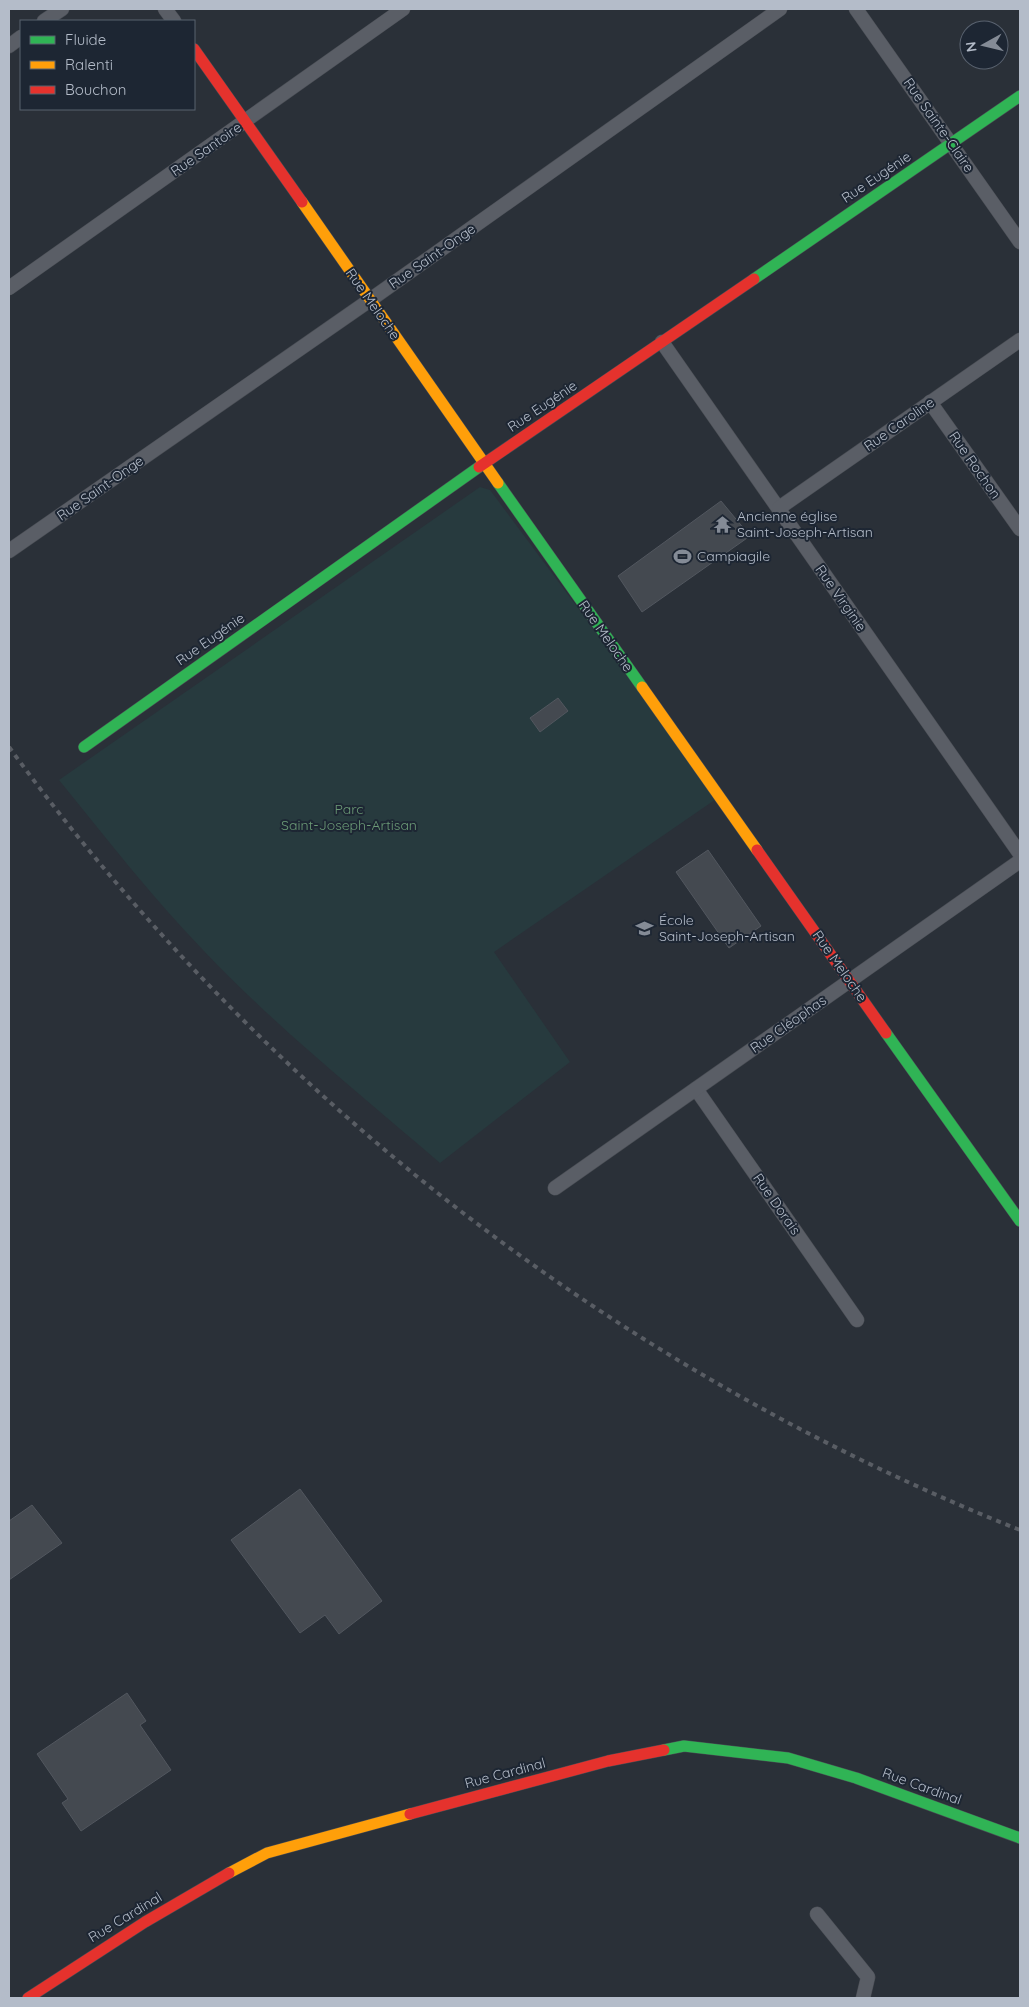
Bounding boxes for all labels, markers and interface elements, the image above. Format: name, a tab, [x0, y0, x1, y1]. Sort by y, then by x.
legend	[20, 20, 195, 110]
north arrow	[959, 20, 1009, 70]
text: Fluide	[65, 30, 106, 49]
text: N	[961, 40, 981, 53]
text: Ralenti	[65, 55, 113, 74]
street label: Rue Sainte-Claire	[900, 74, 978, 176]
text: Bouchon	[65, 80, 126, 99]
street label: Rue Santoire	[167, 118, 245, 180]
street label: Rue Eugénie	[838, 147, 914, 207]
street label: Rue Saint-Onge	[385, 219, 479, 293]
street label: Rue Meloche	[342, 265, 404, 343]
street label: Rue Eugénie	[504, 376, 580, 436]
street label: Rue Caroline	[860, 393, 938, 455]
street label: Rue Rochon	[945, 428, 1005, 502]
street label: Rue Saint-Onge	[53, 451, 147, 525]
place label: Ancienne église Saint-Joseph-Artisan	[737, 507, 873, 541]
temple icon: Ancienne église Saint-Joseph-Artisan	[713, 514, 733, 534]
sports icon: Campiagile	[673, 546, 693, 566]
place label: Campiagile	[697, 547, 770, 565]
street label: Rue Virginie	[812, 561, 871, 635]
street label: Rue Meloche	[575, 597, 637, 675]
street label: Rue Eugénie	[172, 609, 248, 669]
park label: Parc Saint-Joseph-Artisan	[281, 800, 417, 834]
place label: École Saint-Joseph-Artisan	[659, 911, 795, 945]
school or university icon: École Saint-Joseph-Artisan	[635, 918, 655, 938]
street label: Rue Meloche	[809, 927, 871, 1005]
street label: Rue Cléophas	[746, 991, 830, 1057]
street label: Rue Dorais	[749, 1170, 805, 1238]
street label: Rue Cardinal	[463, 1754, 547, 1792]
street label: Rue Cardinal	[880, 1763, 964, 1809]
street label: Rue Cardinal	[85, 1888, 165, 1946]

